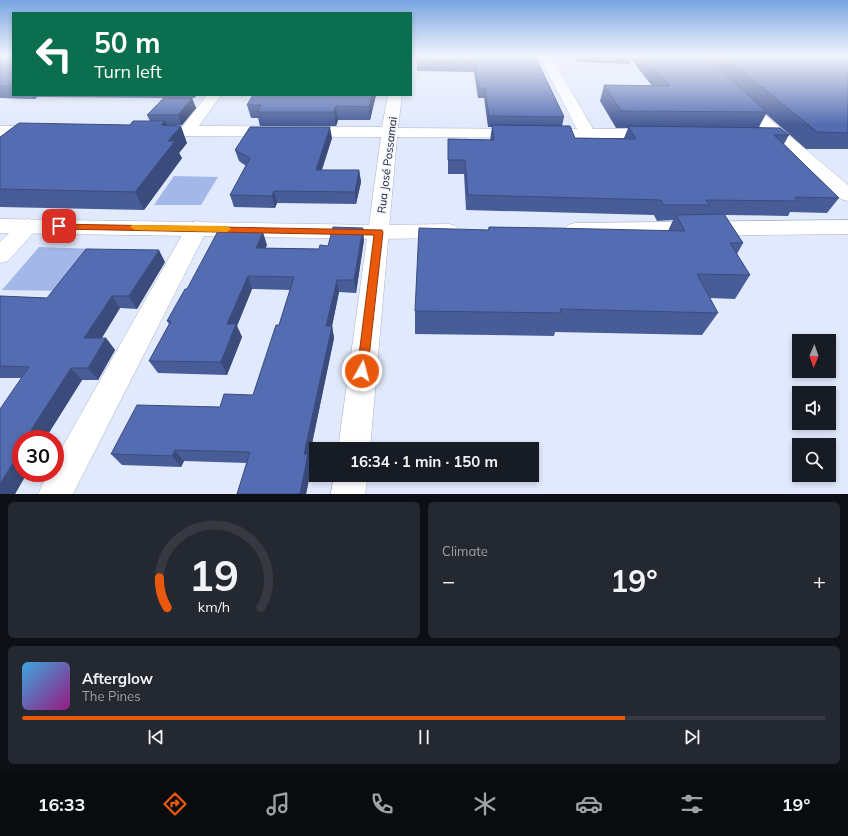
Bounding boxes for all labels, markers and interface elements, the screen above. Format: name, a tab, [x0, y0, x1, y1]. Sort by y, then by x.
text: 50 m	[94, 25, 160, 60]
icon: left	[28, 28, 80, 80]
text: Turn left	[94, 60, 162, 83]
street label: Rua José Possamai	[374, 116, 400, 214]
pin	[42, 209, 76, 243]
icon: arrive	[48, 215, 70, 237]
north arrow	[792, 334, 836, 378]
map controls	[792, 334, 836, 482]
position arrow	[341, 350, 383, 392]
button: sound	[792, 386, 836, 430]
speed limit sign: 30	[12, 430, 64, 482]
button: search	[792, 438, 836, 482]
text: 16:34 · 1 min · 150 m	[350, 452, 498, 471]
text: Climate	[442, 543, 488, 559]
text: 19	[189, 549, 239, 601]
text: 19°	[610, 562, 658, 600]
text: −	[442, 567, 455, 595]
text: +	[813, 567, 826, 595]
text: km/h	[198, 598, 230, 616]
text: Afterglow	[82, 669, 153, 688]
text: The Pines	[82, 688, 141, 704]
icon: previous	[145, 726, 167, 748]
icon: pause	[413, 726, 435, 748]
icon: next	[681, 726, 703, 748]
icon: directions	[161, 790, 189, 818]
icon: music	[264, 790, 292, 818]
icon: phone	[368, 790, 396, 818]
icon: climate	[471, 790, 499, 818]
icon: car	[575, 790, 603, 818]
icon: filters	[678, 790, 706, 818]
text: 16:33	[38, 793, 85, 816]
text: 19°	[782, 793, 810, 816]

